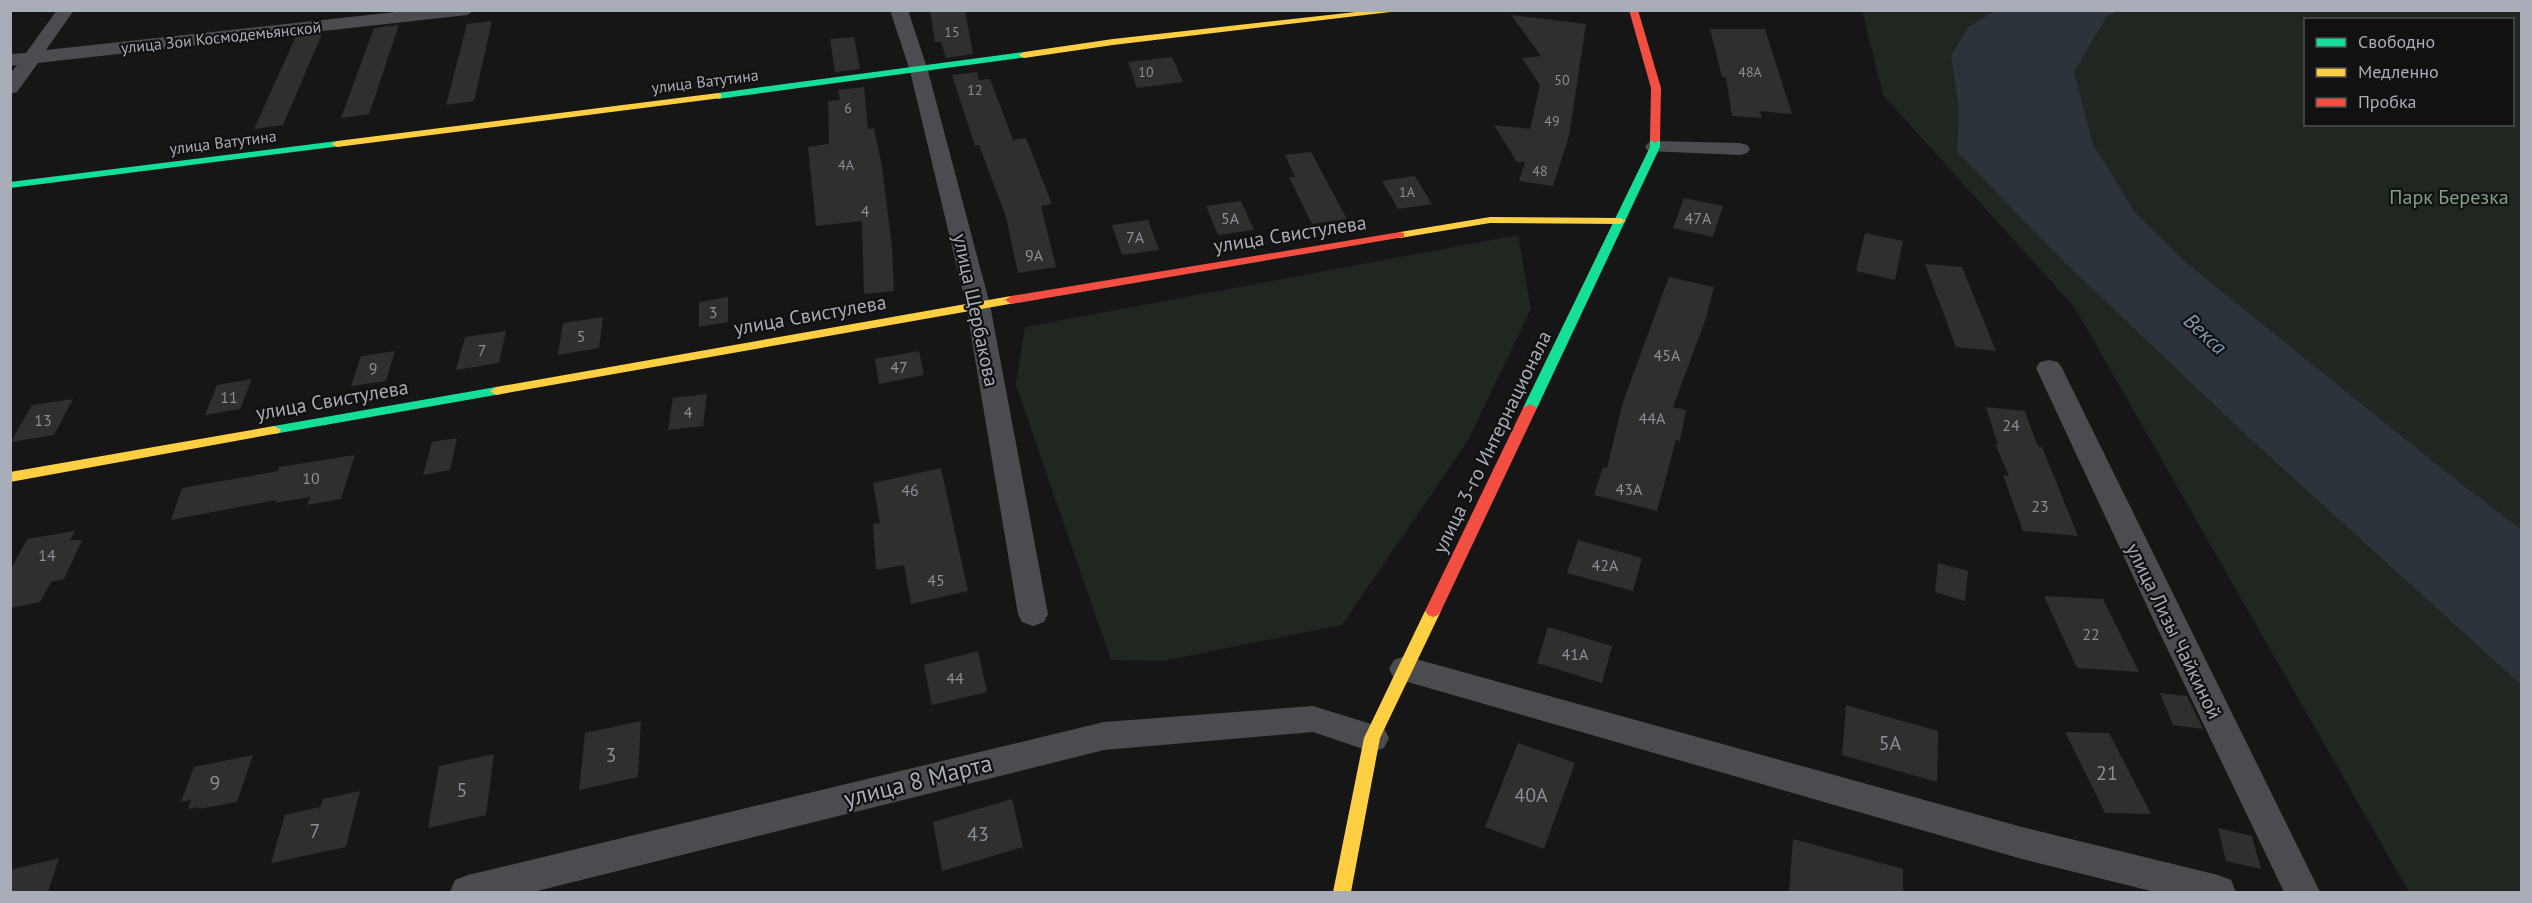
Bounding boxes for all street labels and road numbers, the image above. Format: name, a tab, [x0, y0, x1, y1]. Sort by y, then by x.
street label: улица Зои Космодемьянской	[120, 17, 322, 57]
street label: улица Ватутина	[650, 65, 760, 97]
street label: улица Ватутина	[168, 126, 278, 158]
street label: улица Свистулева	[1212, 209, 1368, 259]
street label: улица Щербакова	[947, 231, 1005, 389]
street label: улица Свистулева	[732, 289, 888, 341]
street label: улица 3-го Интернационала	[1427, 326, 1557, 558]
street label: улица Свистулева	[254, 374, 410, 426]
street label: улица Лизы Чайкиной	[2120, 539, 2228, 723]
street label: улица 8 Марта	[840, 747, 995, 814]

